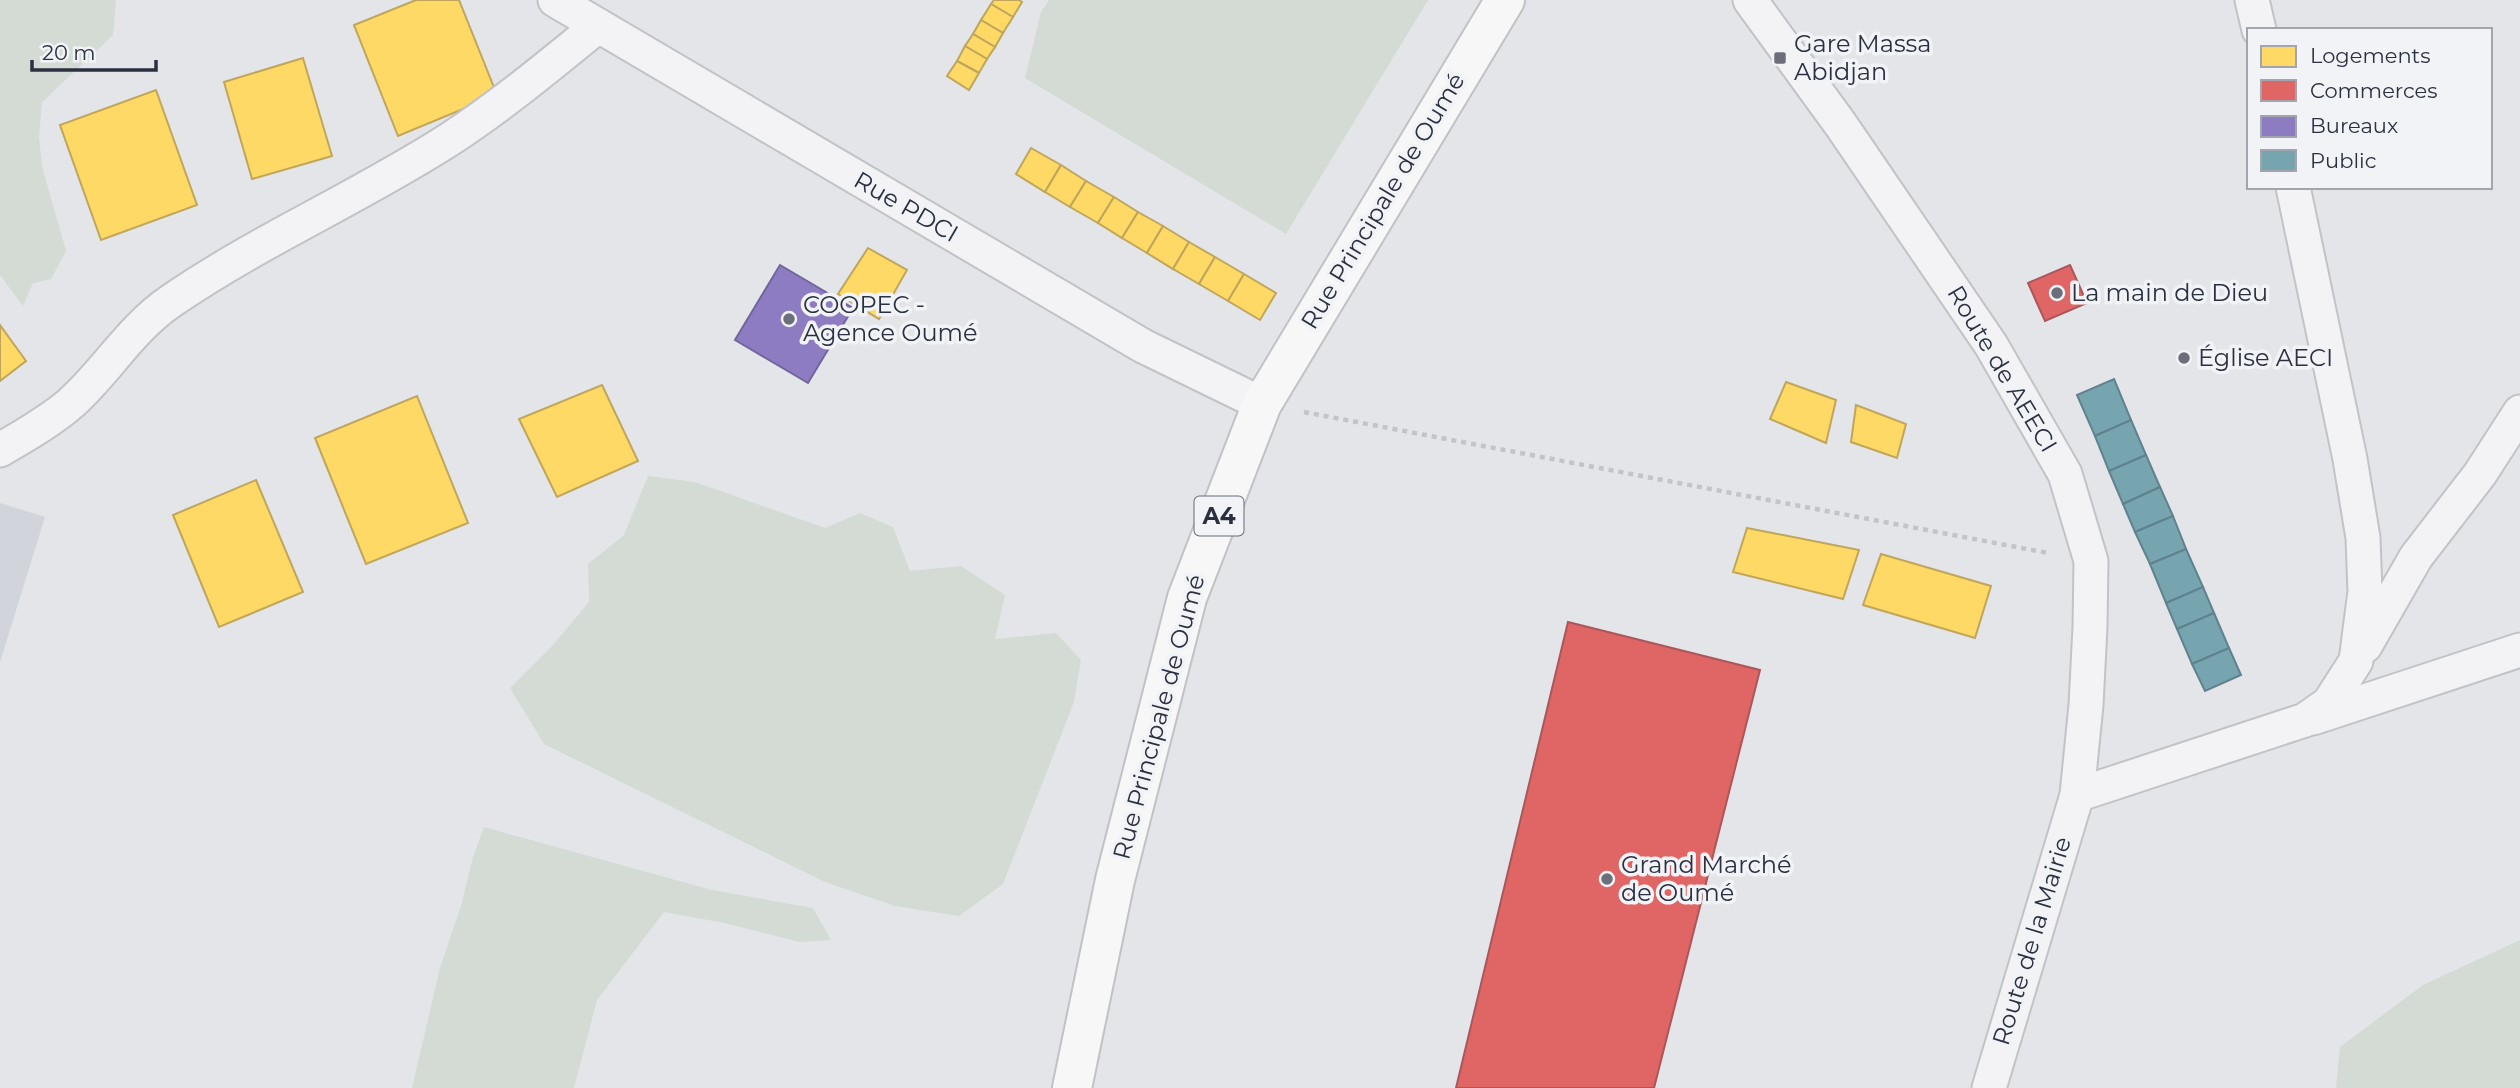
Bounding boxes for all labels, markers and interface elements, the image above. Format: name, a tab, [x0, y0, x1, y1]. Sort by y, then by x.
scale bar	[32, 28, 156, 72]
legend	[2247, 28, 2492, 189]
place label: Gare Massa Abidjan	[1794, 29, 1931, 86]
text: 20 m	[42, 40, 96, 65]
text: Logements	[2310, 43, 2430, 68]
marker: Gare Massa Abidjan	[1772, 50, 1788, 66]
street label: Rue Principale de Oumé	[1295, 67, 1471, 334]
text: Commerces	[2310, 78, 2438, 103]
text: Bureaux	[2310, 113, 2398, 138]
text: Public	[2310, 148, 2377, 173]
street label: Rue PDCI	[849, 165, 963, 248]
place label: La main de Dieu	[2071, 278, 2268, 307]
street label: Route de AEECI	[1941, 280, 2064, 457]
marker: La main de Dieu	[2049, 285, 2065, 301]
place label: COOPEC - Agence Oumé	[803, 290, 978, 347]
marker: COOPEC - Agence Oumé	[781, 311, 797, 327]
place label: Église AECI	[2198, 343, 2333, 372]
marker: Église AECI	[2176, 350, 2192, 366]
road number: A4	[1194, 496, 1244, 536]
street label: Rue Principale de Oumé	[1106, 571, 1211, 862]
street label: Route de la Mairie	[1986, 833, 2077, 1049]
place label: Grand Marché de Oumé	[1621, 850, 1792, 907]
marker: Grand Marché de Oumé	[1599, 871, 1615, 887]

